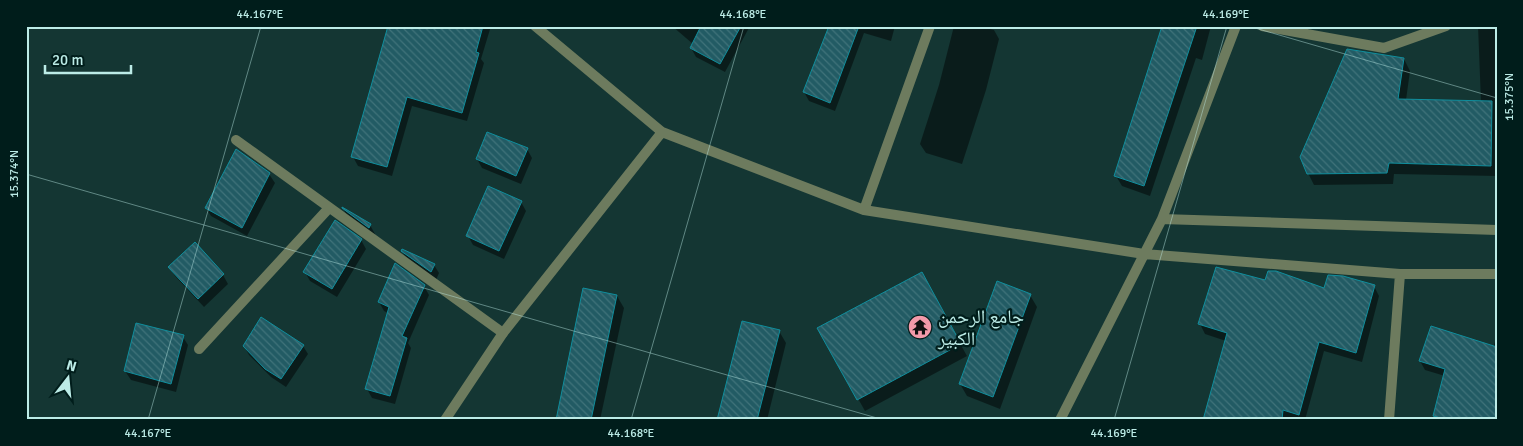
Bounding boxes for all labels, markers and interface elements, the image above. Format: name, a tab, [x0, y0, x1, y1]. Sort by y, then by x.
text: 44.167°E	[237, 7, 284, 22]
text: 44.168°E	[720, 7, 767, 22]
text: 44.169°E	[1203, 7, 1250, 22]
scale bar	[45, 42, 131, 74]
text: 20 m	[52, 51, 83, 69]
text: 15.375°N	[1502, 73, 1517, 121]
text: 15.374°N	[7, 150, 22, 198]
place label: جامع الرحمن الكبير	[937, 305, 1024, 351]
temple icon: جامع الرحمن الكبير	[907, 314, 933, 340]
north arrow	[42, 354, 92, 404]
text: N	[64, 356, 78, 375]
text: 44.167°E	[125, 426, 172, 441]
text: 44.168°E	[608, 426, 655, 441]
text: 44.169°E	[1091, 426, 1138, 441]

